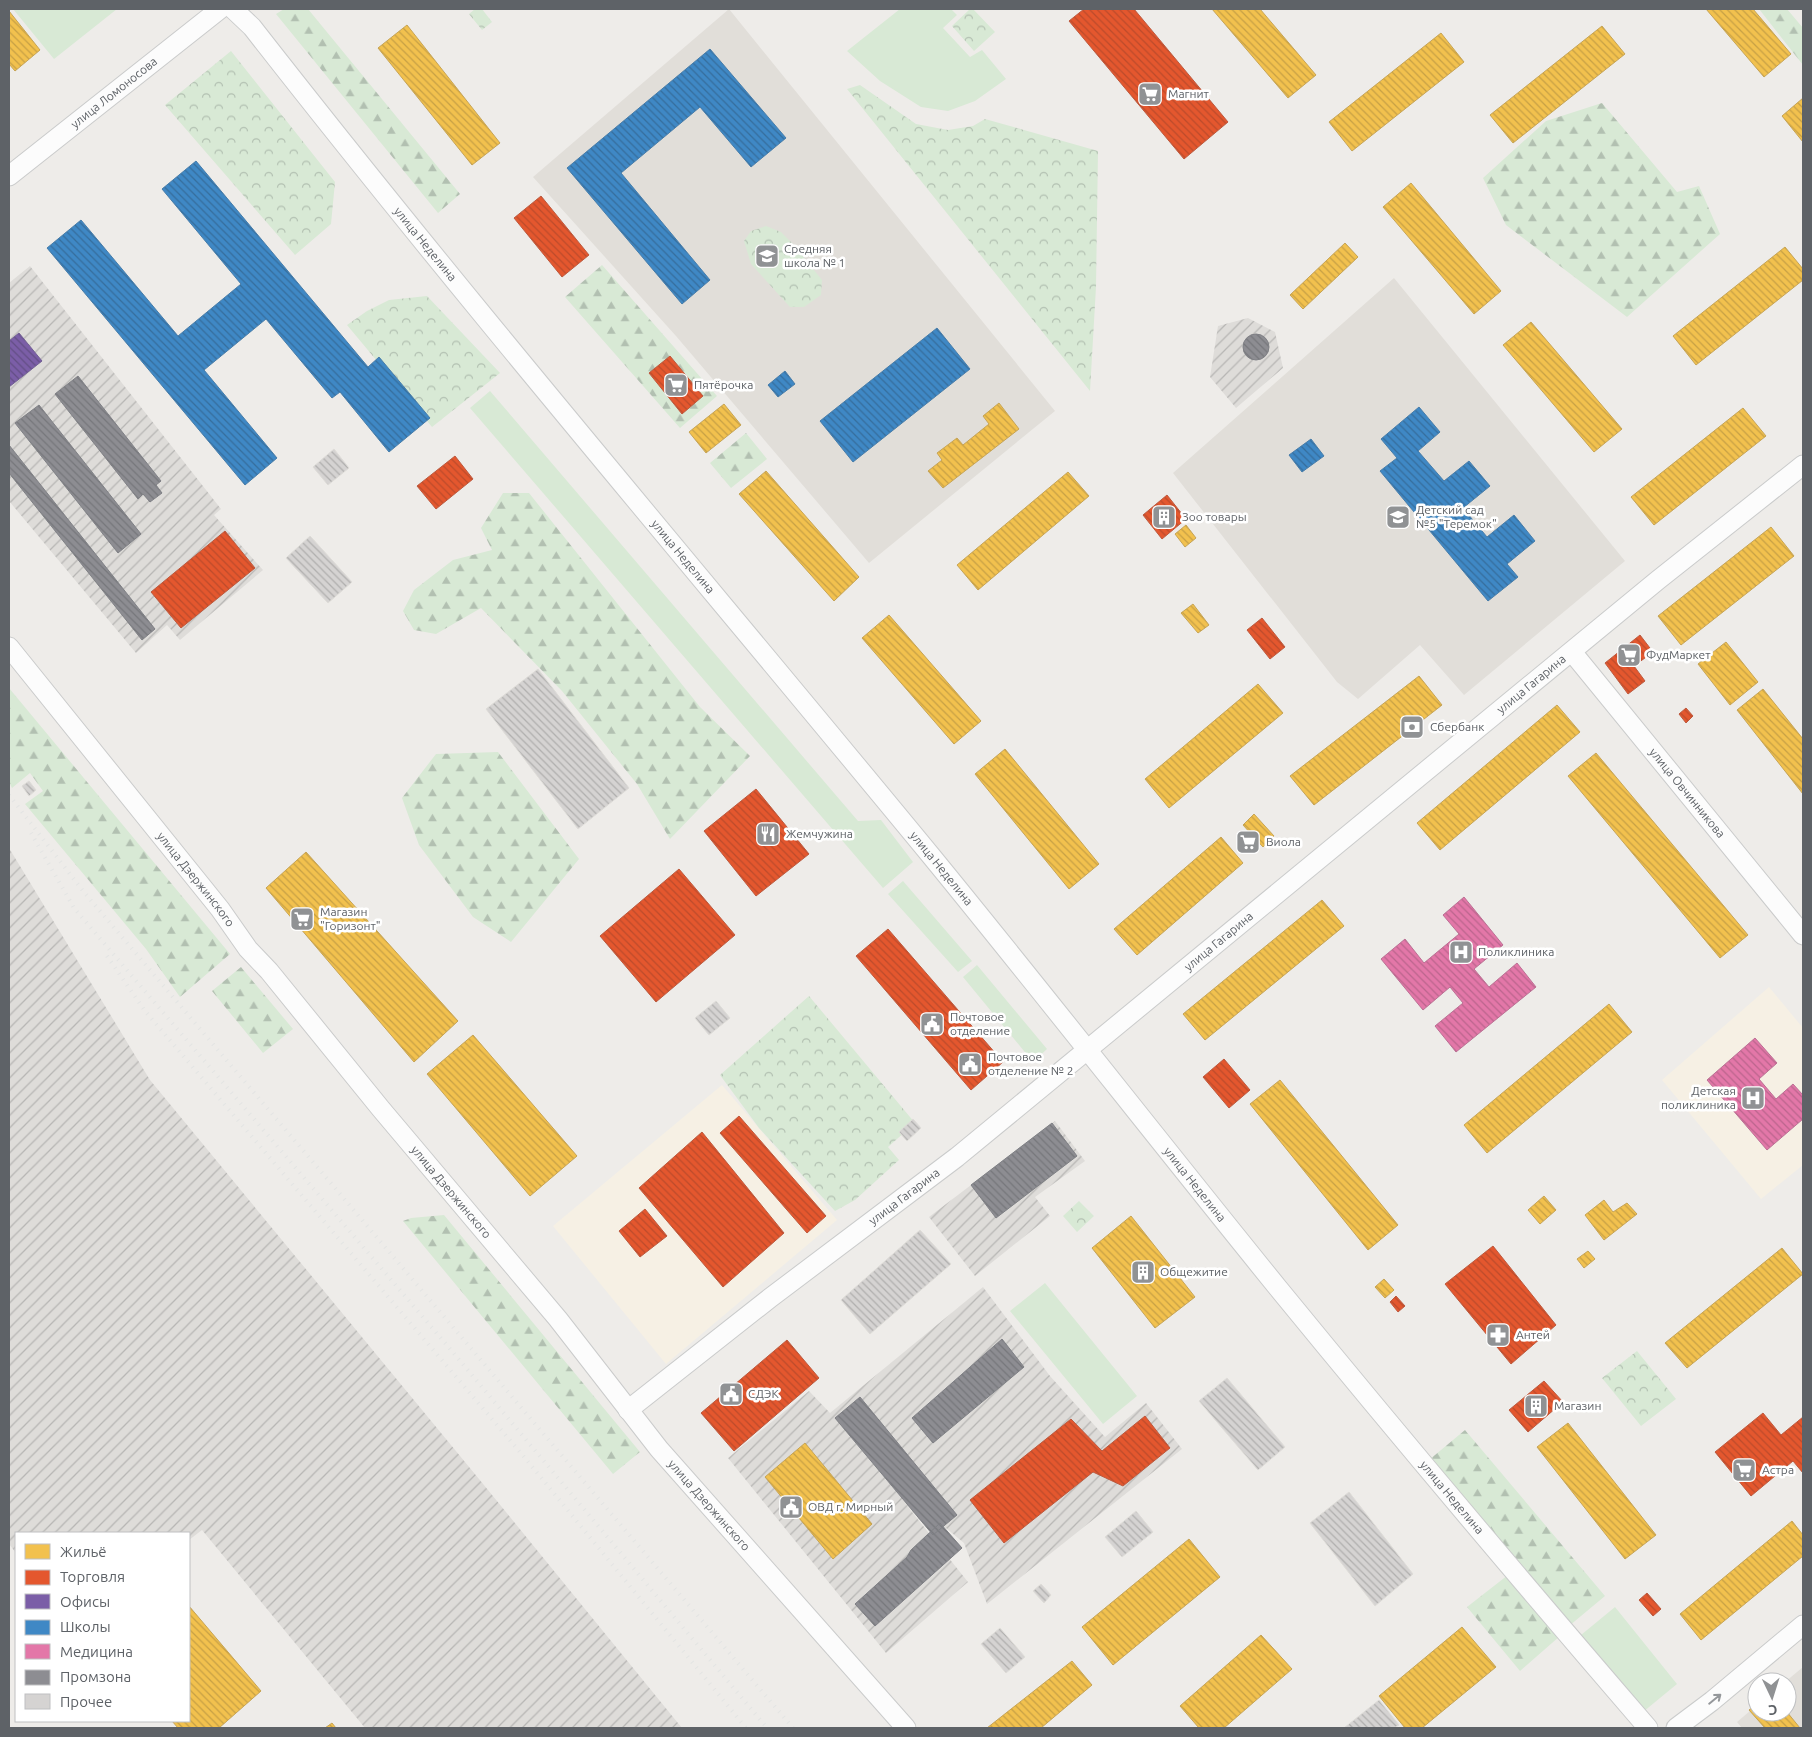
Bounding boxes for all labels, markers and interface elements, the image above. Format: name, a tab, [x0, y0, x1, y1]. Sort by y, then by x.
street label: улица Ломоносова	[68, 54, 159, 130]
supermarket icon: Магнит	[1137, 81, 1163, 107]
place label: Магнит	[1168, 87, 1210, 100]
street label: улица Неделина	[392, 204, 460, 284]
place label: Средняя школа № 1	[784, 242, 845, 269]
school or university icon: Средняя школа № 1	[754, 243, 780, 269]
supermarket icon: Пятёрочка	[663, 372, 689, 398]
place label: Пятёрочка	[694, 378, 753, 391]
place label: Детский сад №5 "Теремок"	[1416, 503, 1497, 530]
building icon: Зоо товары	[1151, 504, 1177, 530]
school or university icon: Детский сад №5 "Теремок"	[1385, 504, 1411, 530]
place label: Зоо товары	[1182, 510, 1247, 523]
street label: улица Неделина	[649, 517, 718, 596]
supermarket icon: ФудМаркет	[1616, 642, 1642, 668]
place label: ФудМаркет	[1646, 648, 1711, 661]
street label: улица Гагарина	[1494, 652, 1568, 716]
bank icon: Сбербанк	[1399, 714, 1425, 740]
place label: Сбербанк	[1430, 720, 1484, 733]
street label: улица Овчинникова	[1647, 745, 1728, 840]
restaurant icon: Жемчужина	[755, 821, 781, 847]
place label: Жемчужина	[786, 827, 853, 840]
street label: улица Дзержинского	[155, 829, 237, 929]
street label: улица Неделина	[908, 829, 976, 908]
supermarket icon: Виола	[1235, 829, 1261, 855]
place label: Виола	[1266, 835, 1301, 848]
place label: Магазин "Горизонт"	[320, 905, 381, 932]
supermarket icon: Магазин "Горизонт"	[289, 906, 315, 932]
street label: улица Гагарина	[1181, 909, 1255, 973]
hospital icon: Поликлиника	[1448, 939, 1474, 965]
place label: Поликлиника	[1478, 945, 1554, 958]
place label: Почтовое отделение	[950, 1010, 1010, 1037]
public building icon: Почтовое отделение	[919, 1011, 945, 1037]
place label: Почтовое отделение № 2	[988, 1050, 1074, 1077]
public building icon: Почтовое отделение № 2	[957, 1051, 983, 1077]
place label: Детская поликлиника	[1661, 1084, 1736, 1111]
hospital icon: Детская поликлиника	[1740, 1085, 1766, 1111]
street label: улица Дзержинского	[409, 1143, 494, 1241]
street label: улица Неделина	[1161, 1144, 1229, 1224]
street label: улица Гагарина	[866, 1166, 942, 1227]
building icon: Общежитие	[1130, 1259, 1156, 1285]
place label: Общежитие	[1160, 1265, 1228, 1278]
pharmacy icon: Антей	[1485, 1322, 1511, 1348]
place label: Антей	[1516, 1328, 1550, 1341]
public building icon: СДЭК	[718, 1381, 744, 1407]
place label: СДЭК	[748, 1387, 779, 1400]
building icon: Магазин	[1523, 1393, 1549, 1419]
place label: Магазин	[1554, 1399, 1601, 1412]
street label: улица Дзержинского	[666, 1457, 753, 1553]
supermarket icon: Астра	[1731, 1457, 1757, 1483]
street label: улица Неделина	[1418, 1458, 1487, 1536]
place label: Астра	[1762, 1463, 1794, 1476]
public building icon: ОВД г. Мирный	[778, 1494, 804, 1520]
place label: ОВД г. Мирный	[808, 1500, 893, 1513]
legend	[15, 1532, 190, 1722]
text: Жильё	[60, 1543, 107, 1560]
text: Торговля	[60, 1568, 125, 1585]
text: Офисы	[60, 1593, 110, 1610]
text: Школы	[60, 1618, 111, 1635]
text: Медицина	[60, 1643, 133, 1660]
text: Промзона	[60, 1668, 131, 1685]
north arrow	[1747, 1672, 1797, 1722]
text: Прочее	[60, 1693, 112, 1710]
one-way arrow	[1708, 1693, 1721, 1704]
text: С	[1768, 1702, 1778, 1718]

